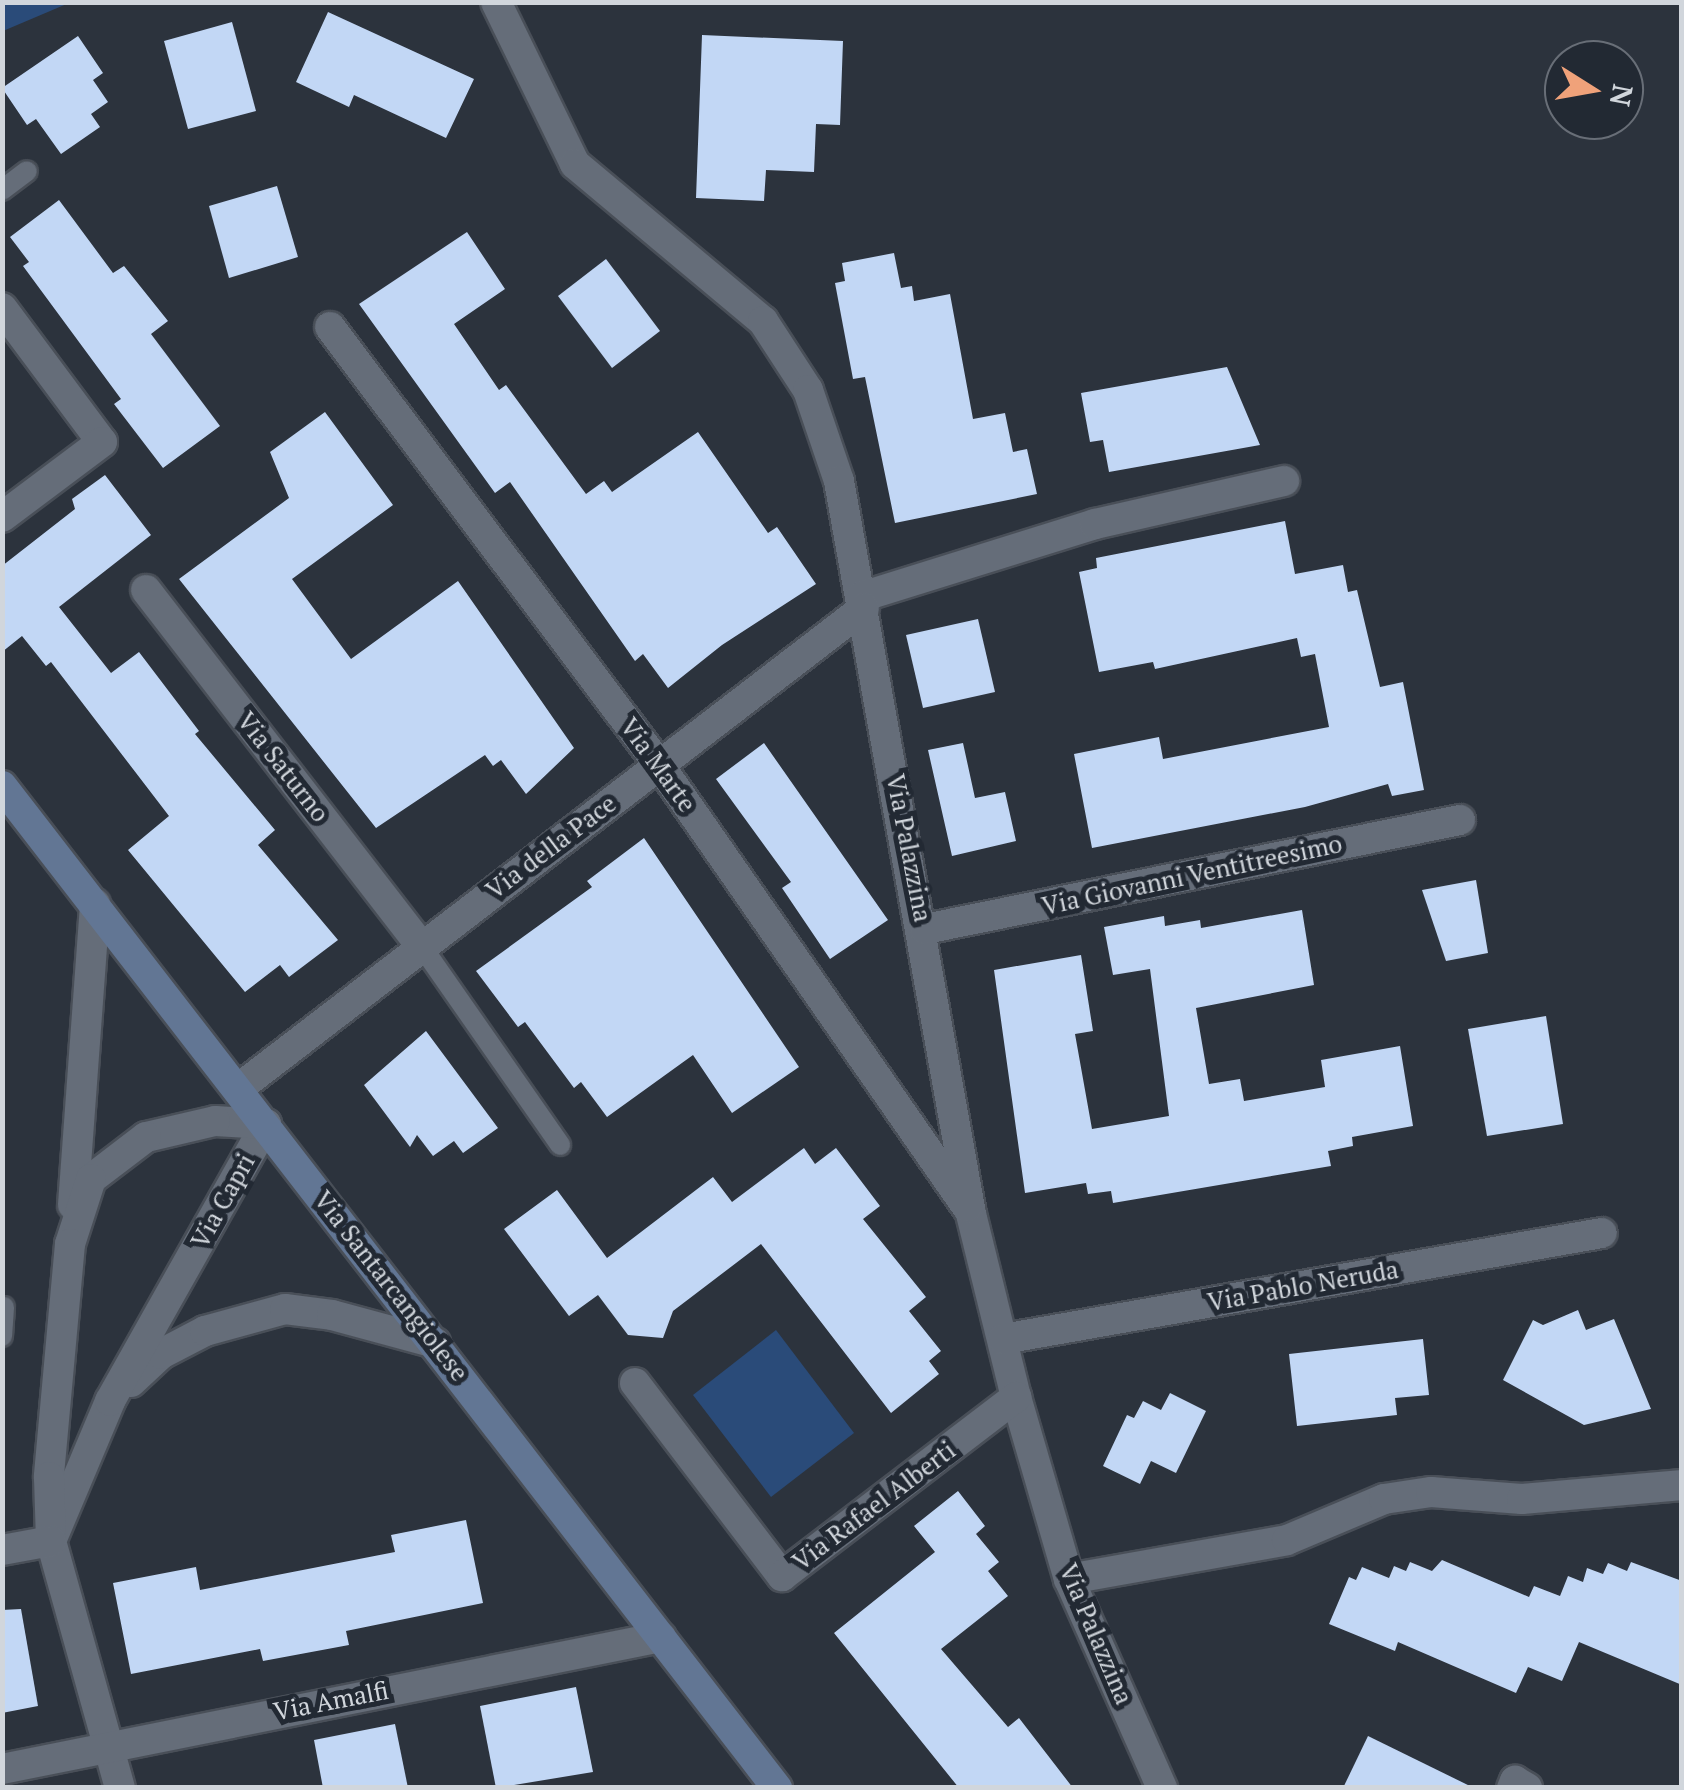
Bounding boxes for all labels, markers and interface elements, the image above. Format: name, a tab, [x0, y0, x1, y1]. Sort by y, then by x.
north arrow	[1544, 40, 1644, 140]
text: N	[1602, 81, 1642, 109]
street label: Via Saturno	[231, 706, 335, 828]
street label: Via Marte	[614, 712, 702, 818]
street label: Via Palazzina	[880, 772, 938, 924]
street label: Via della Pace	[480, 788, 622, 906]
street label: Via Giovanni Ventitreesimo	[1039, 828, 1345, 922]
street label: Via Capri	[185, 1149, 261, 1253]
street label: Via Santarcangiolese	[308, 1185, 474, 1387]
street label: Via Pablo Neruda	[1205, 1254, 1401, 1318]
street label: Via Rafael Alberti	[787, 1435, 961, 1577]
street label: Via Palazzina	[1053, 1559, 1139, 1709]
street label: Via Amalfi	[271, 1675, 391, 1727]

